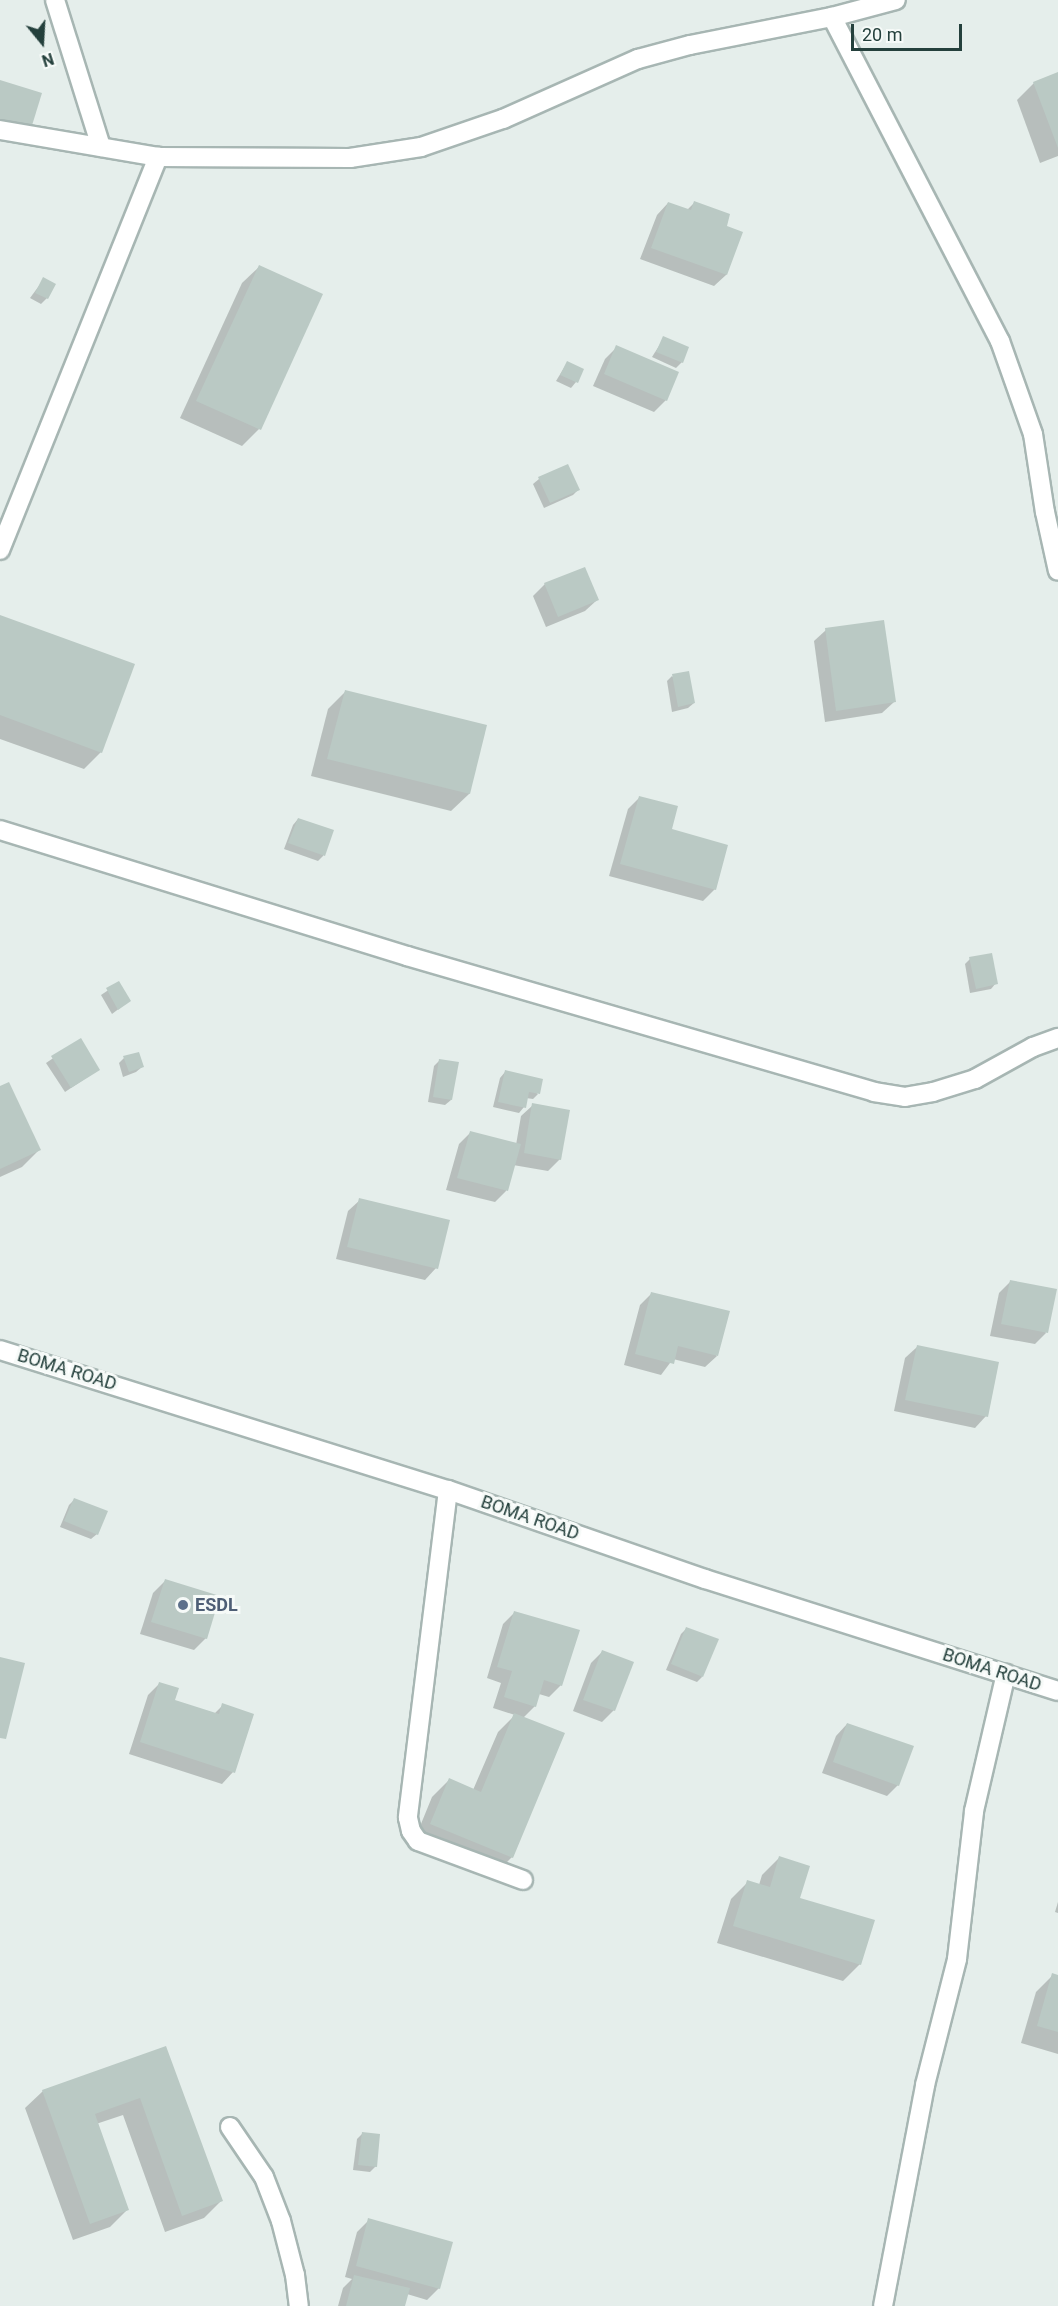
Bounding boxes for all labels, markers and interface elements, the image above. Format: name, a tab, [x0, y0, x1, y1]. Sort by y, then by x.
north arrow	[12, 12, 72, 72]
scale bar	[854, 12, 965, 50]
text: 20 m	[862, 24, 902, 45]
text: N	[39, 49, 56, 70]
street label: BOMA ROAD	[15, 1345, 119, 1395]
street label: BOMA ROAD	[478, 1491, 582, 1545]
place label: ESDL	[195, 1594, 238, 1616]
marker: ESDL	[176, 1598, 190, 1612]
street label: BOMA ROAD	[940, 1644, 1044, 1696]

